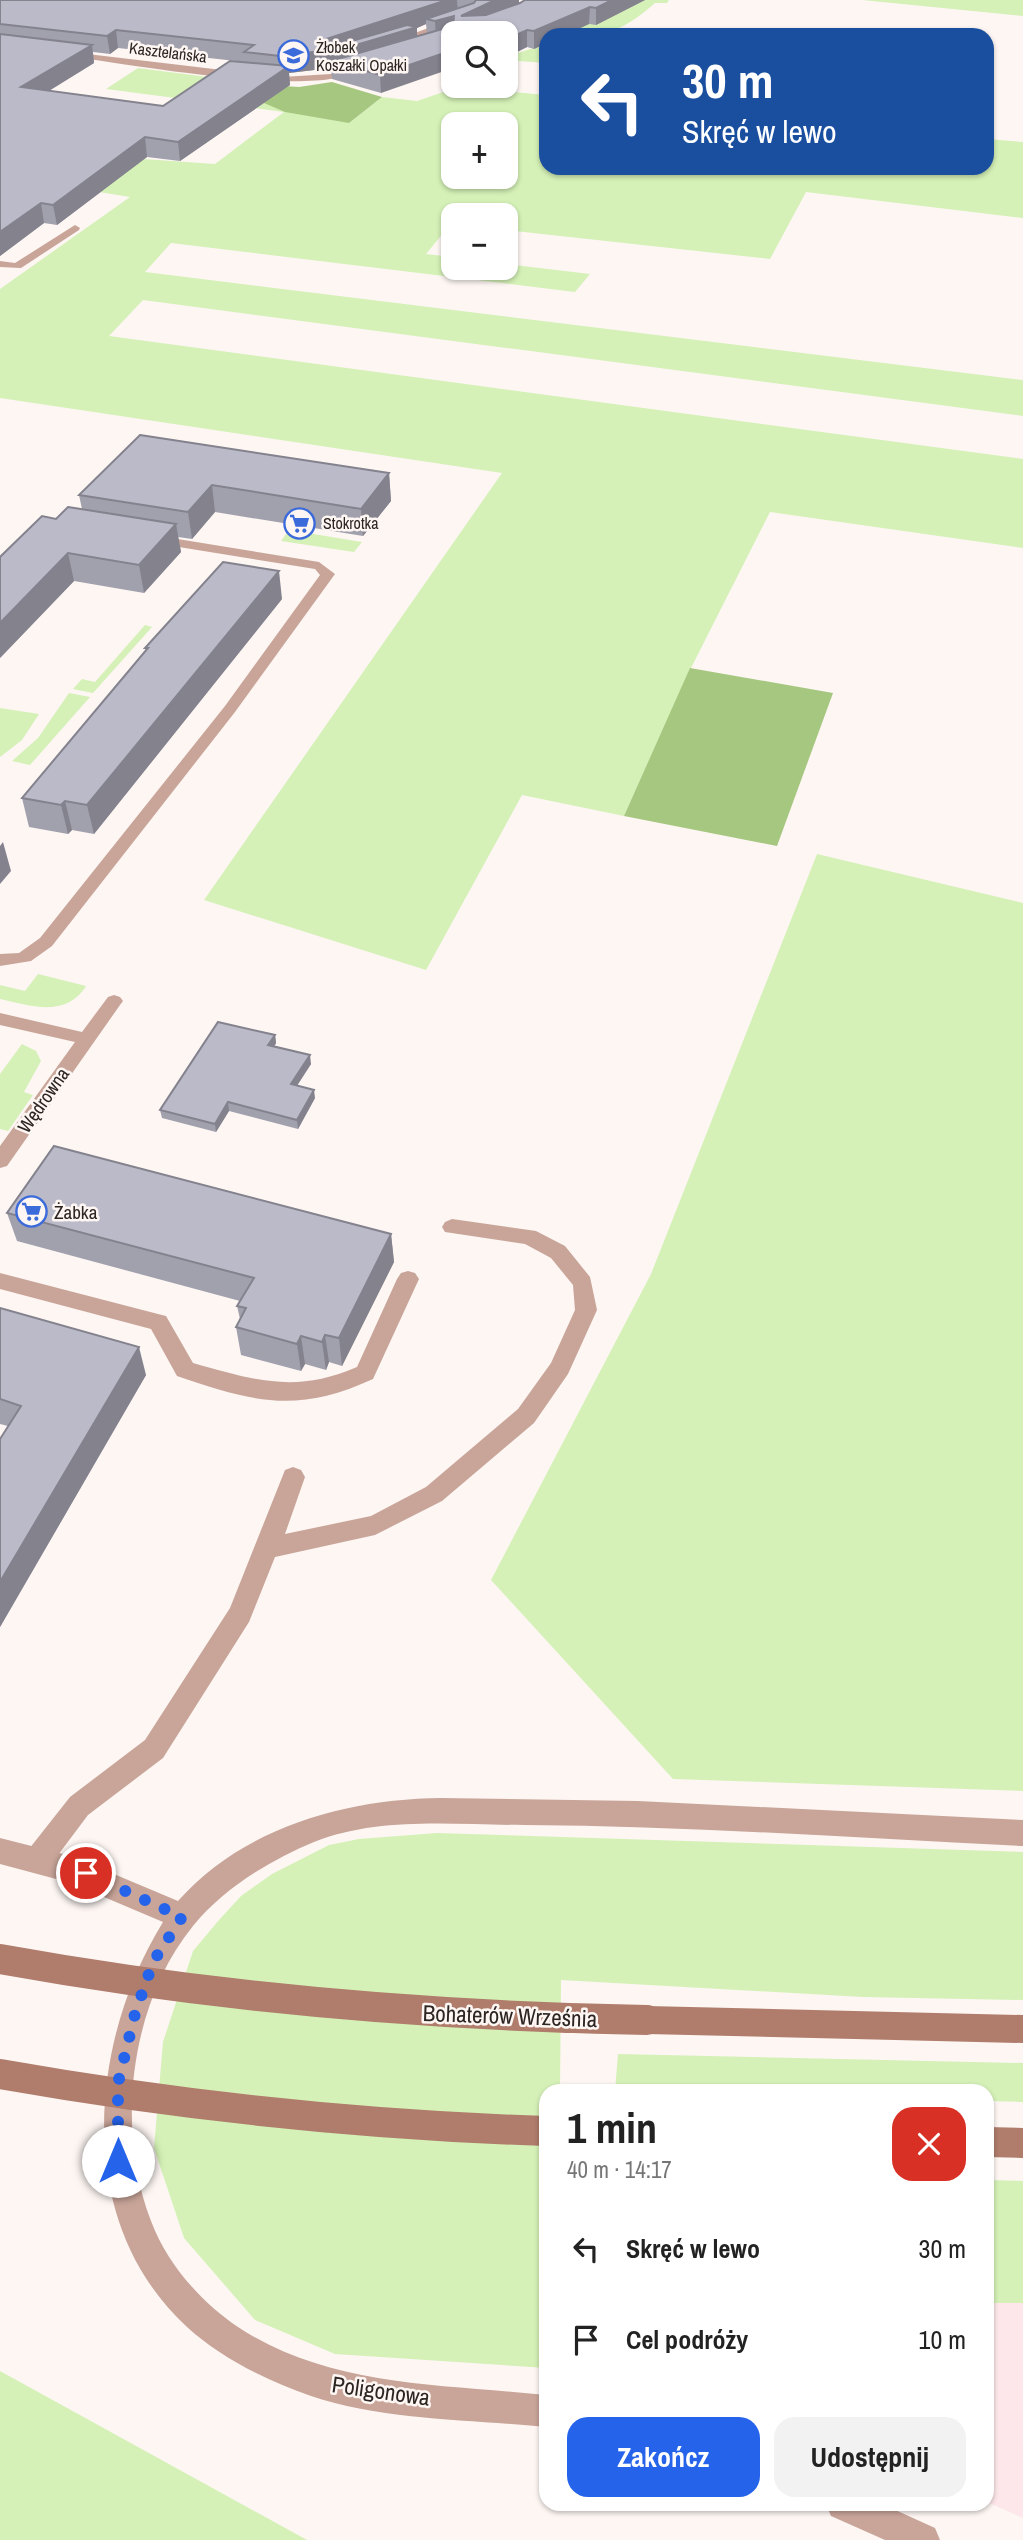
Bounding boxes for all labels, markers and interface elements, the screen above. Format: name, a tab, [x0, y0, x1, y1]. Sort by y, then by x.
map controls	[441, 21, 518, 280]
button: search	[441, 21, 518, 98]
street label: Kasztelańska	[128, 36, 209, 68]
place label: Żłobek Koszałki Opałki	[316, 36, 407, 76]
school or university icon: Żłobek Koszałki Opałki	[276, 39, 310, 73]
text: 30 m	[682, 47, 774, 113]
icon: left	[567, 56, 658, 147]
text: Skręć w lewo	[682, 110, 837, 153]
button: +	[441, 112, 518, 189]
button: −	[441, 203, 518, 280]
supermarket icon: Stokrotka	[283, 506, 317, 540]
place label: Stokrotka	[323, 512, 379, 534]
street label: Wędrowna	[11, 1062, 75, 1138]
supermarket icon: Żabka	[14, 1195, 48, 1229]
place label: Żabka	[54, 1199, 98, 1225]
pin	[56, 1843, 116, 1903]
icon: arrive	[67, 1854, 105, 1892]
street label: Bohaterów Września	[422, 1997, 598, 2034]
text: 1 min	[567, 2100, 657, 2156]
button: close	[892, 2107, 966, 2181]
position arrow	[81, 2124, 155, 2198]
text: 40 m · 14:17	[567, 2154, 672, 2185]
icon: left	[567, 2230, 605, 2268]
text: Skręć w lewo	[626, 2231, 760, 2266]
text: 30 m	[919, 2231, 966, 2266]
icon: arrive	[567, 2321, 605, 2359]
text: Cel podróży	[626, 2322, 748, 2357]
text: 10 m	[919, 2322, 966, 2357]
street label: Poligonowa	[330, 2368, 433, 2413]
button: Zakończ	[567, 2417, 760, 2497]
button: Udostępnij	[774, 2417, 966, 2497]

